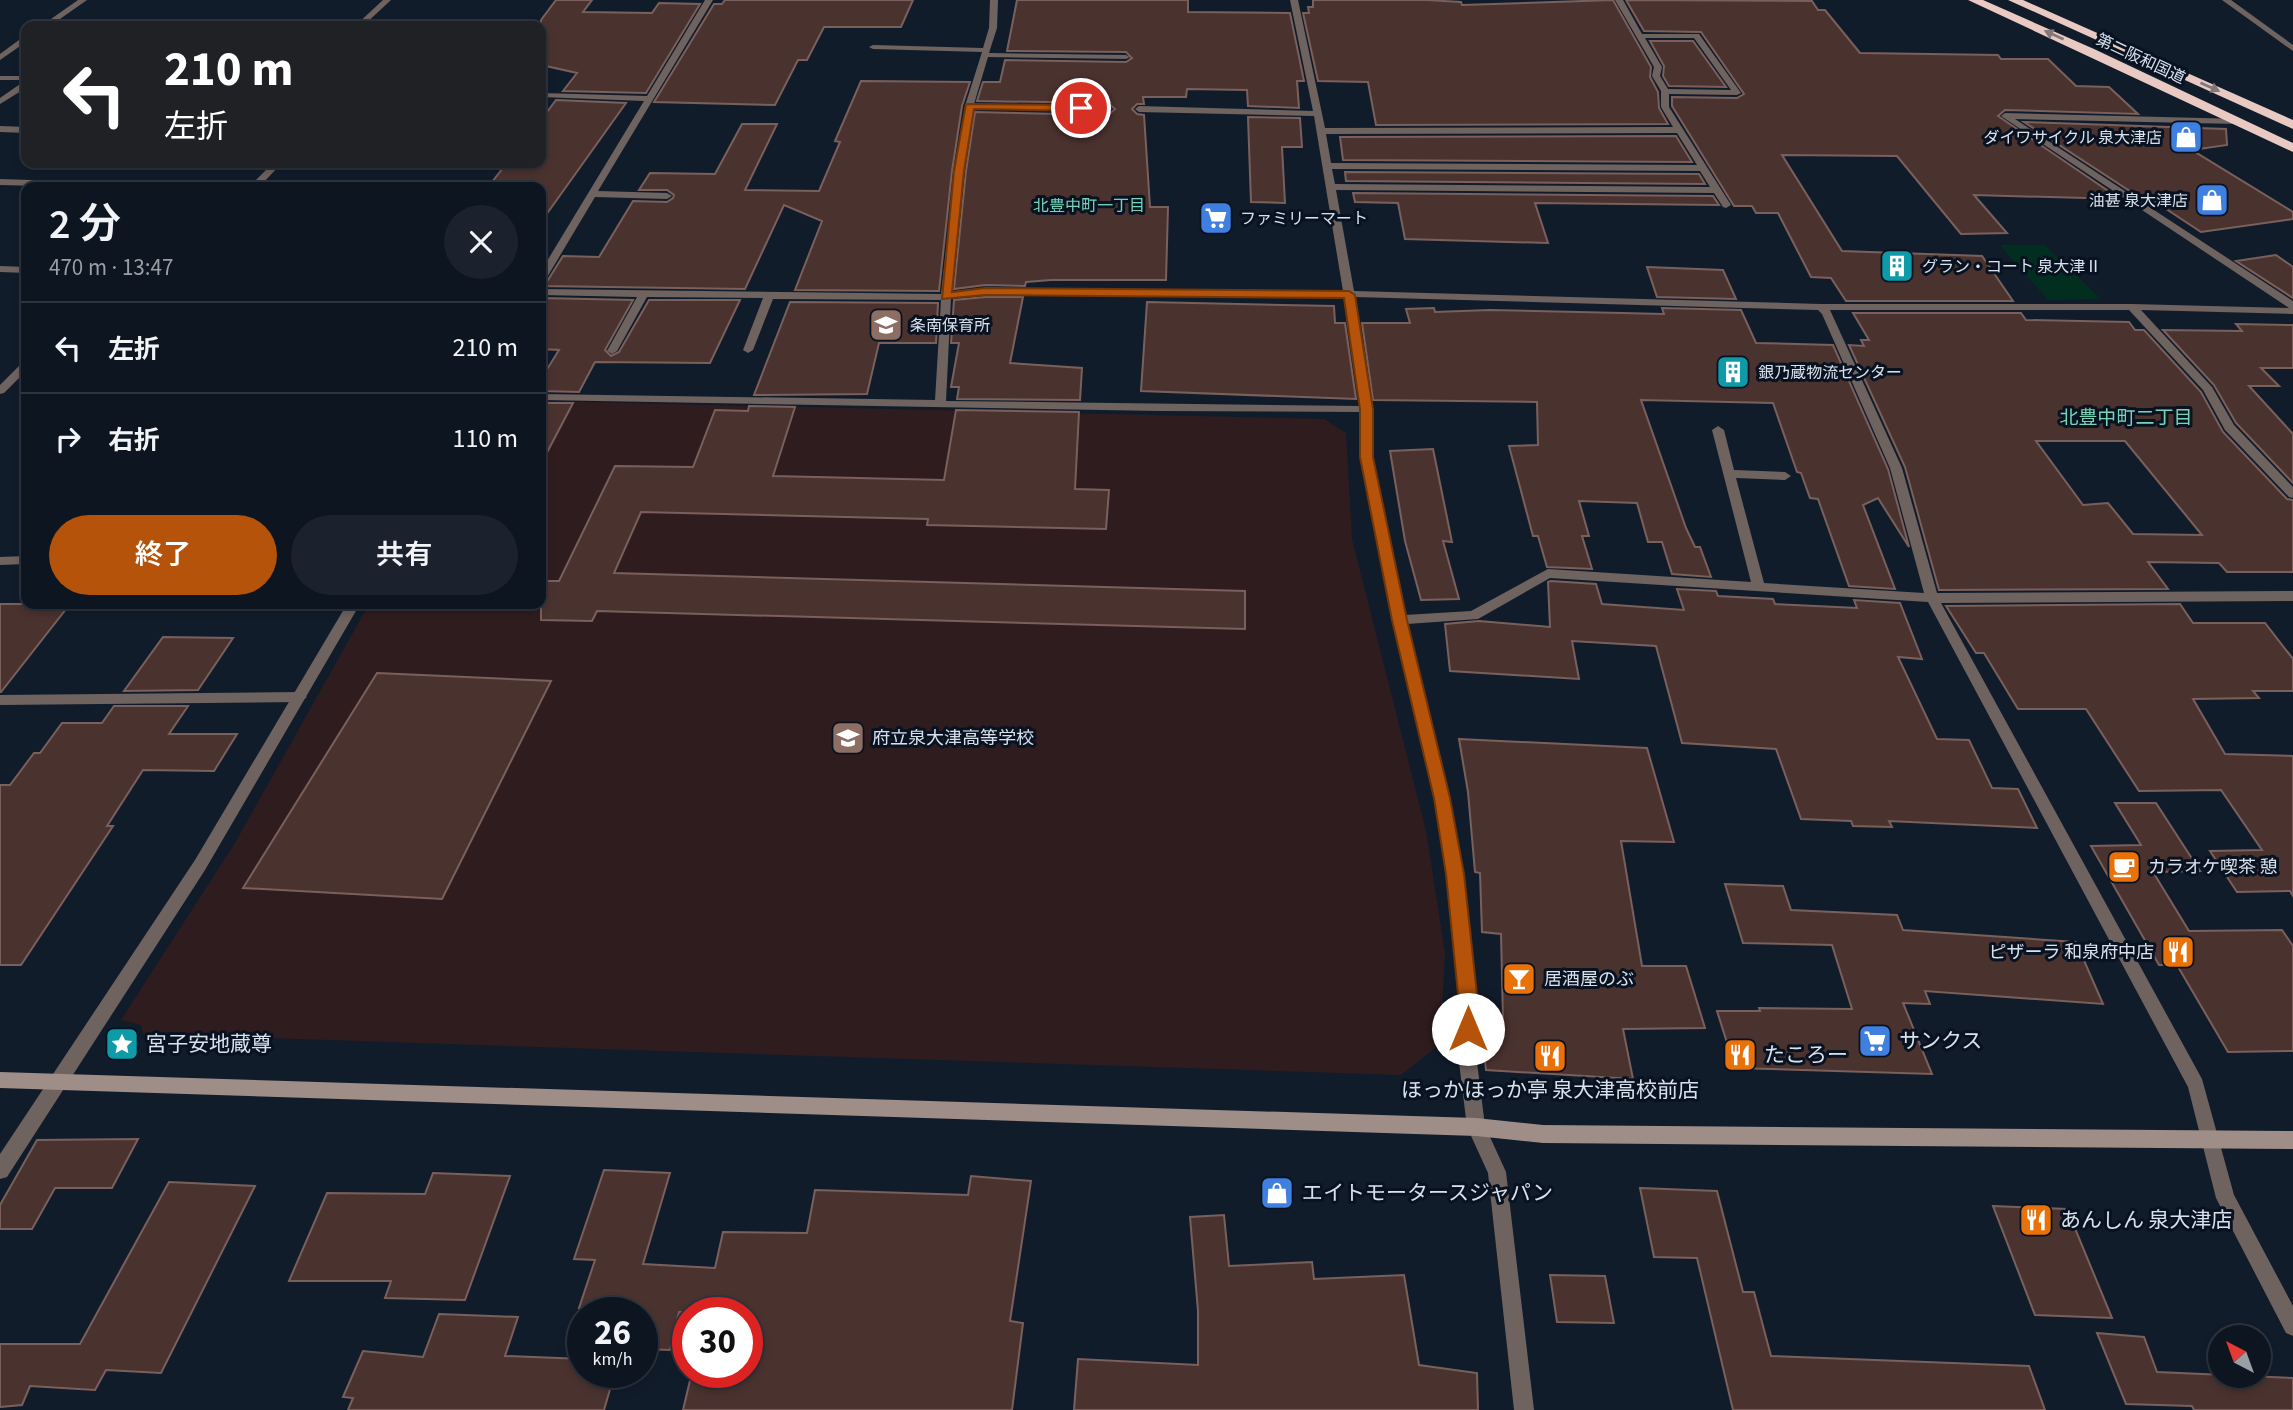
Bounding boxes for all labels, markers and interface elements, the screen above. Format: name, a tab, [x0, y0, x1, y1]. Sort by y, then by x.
one-way arrow	[2044, 29, 2065, 40]
street label: 第二阪和国道	[2092, 29, 2189, 89]
text: 210 m	[164, 35, 293, 105]
icon: left	[49, 49, 140, 140]
pin	[1051, 78, 1111, 138]
one-way arrow	[2200, 82, 2221, 93]
icon: arrive	[1062, 89, 1100, 127]
text: 左折	[164, 104, 228, 150]
shop icon: ダイワサイクル 泉大津店	[2167, 118, 2205, 156]
place label: ダイワサイクル 泉大津店	[1984, 127, 2162, 149]
shop icon: 油甚 泉大津店	[2193, 181, 2231, 219]
place label: 油甚 泉大津店	[2089, 190, 2188, 212]
text: 2 分	[49, 195, 121, 255]
district label: 北豊中町一丁目	[1033, 195, 1145, 217]
supermarket icon: ファミリーマート	[1197, 199, 1235, 237]
button: close	[444, 205, 518, 279]
place label: ファミリーマート	[1240, 208, 1368, 230]
building icon: グラン・コート 泉大津Ⅱ	[1878, 247, 1916, 285]
text: 470 m · 13:47	[49, 251, 173, 284]
place label: グラン・コート 泉大津Ⅱ	[1922, 256, 2101, 278]
school or university icon: 条南保育所	[867, 306, 905, 344]
place label: 条南保育所	[910, 315, 990, 337]
icon: left	[49, 329, 87, 367]
text: 210 m	[452, 329, 518, 366]
text: 左折	[108, 331, 160, 368]
building icon: 銀乃蔵物流センター	[1714, 353, 1752, 391]
place label: 銀乃蔵物流センター	[1758, 362, 1902, 384]
district label: 北豊中町二丁目	[2059, 405, 2193, 432]
icon: right	[49, 420, 87, 458]
text: 110 m	[452, 420, 518, 457]
text: 右折	[108, 422, 160, 459]
button: 終了	[49, 515, 277, 595]
button: 共有	[291, 515, 518, 595]
school or university icon: 府立泉大津高等学校	[829, 719, 867, 757]
place label: 府立泉大津高等学校	[872, 726, 1034, 751]
cafe icon: カラオケ喫茶 憩	[2105, 848, 2143, 886]
place label: カラオケ喫茶 憩	[2148, 855, 2278, 880]
restaurant icon: ピザーラ 和泉府中店	[2159, 933, 2197, 971]
place label: ピザーラ 和泉府中店	[1988, 940, 2154, 965]
bar icon: 居酒屋のぶ	[1500, 960, 1538, 998]
place label: 居酒屋のぶ	[1544, 967, 1634, 992]
position arrow	[1431, 992, 1505, 1066]
supermarket icon: サンクス	[1856, 1022, 1894, 1060]
place icon: 宮子安地蔵尊	[103, 1025, 141, 1063]
place label: サンクス	[1899, 1026, 1982, 1056]
place label: 宮子安地蔵尊	[146, 1029, 272, 1059]
restaurant icon: たころー	[1721, 1036, 1759, 1074]
restaurant icon: ほっかほっか亭 泉大津高校前店	[1531, 1037, 1569, 1075]
place label: たころー	[1764, 1040, 1848, 1070]
place label: ほっかほっか亭 泉大津高校前店	[1401, 1075, 1699, 1105]
shop icon: エイトモータースジャパン	[1258, 1174, 1296, 1212]
place label: エイトモータースジャパン	[1302, 1178, 1553, 1208]
restaurant icon: あんしん 泉大津店	[2017, 1201, 2055, 1239]
place label: あんしん 泉大津店	[2060, 1205, 2232, 1235]
speed limit sign: 30	[672, 1297, 763, 1388]
text: 26	[594, 1308, 631, 1358]
north arrow	[2208, 1325, 2272, 1388]
map controls	[2208, 1325, 2271, 1388]
text: km/h	[593, 1347, 632, 1372]

